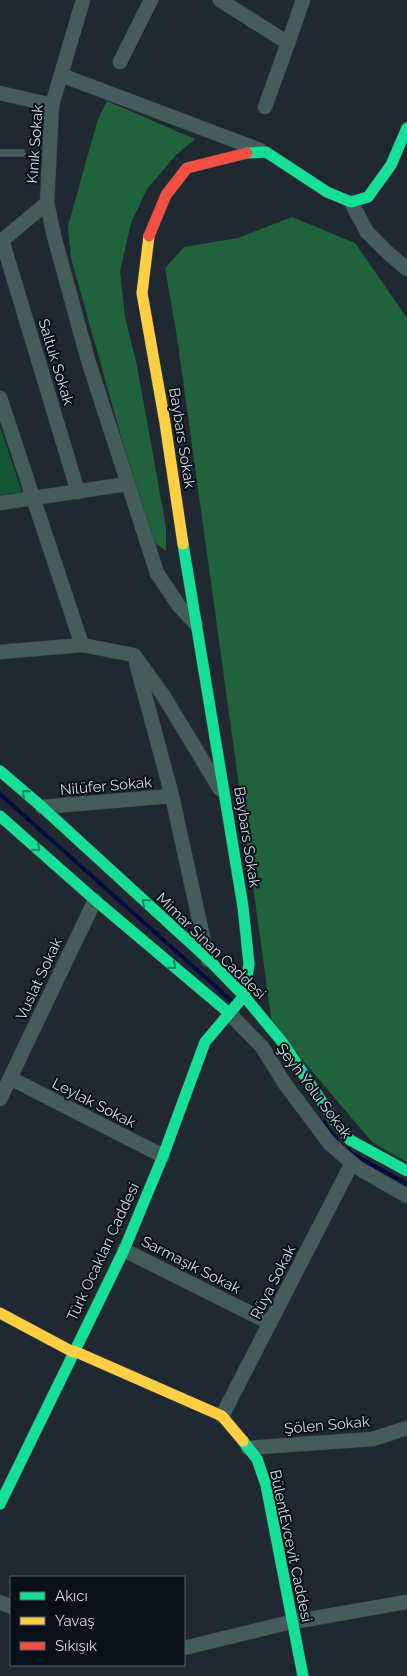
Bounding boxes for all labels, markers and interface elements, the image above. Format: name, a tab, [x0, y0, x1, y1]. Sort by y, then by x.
street label: Kınık Sokak	[23, 104, 47, 184]
street label: Saltuk Sokak	[34, 317, 78, 407]
street label: Baybars Sokak	[165, 386, 199, 490]
street label: Nilüfer Sokak	[59, 773, 153, 799]
street label: Baybars Sokak	[230, 785, 264, 889]
one-way arrow	[22, 789, 31, 798]
one-way arrow	[31, 842, 40, 851]
street label: Mimar Sinan Caddesi	[152, 889, 270, 1003]
one-way arrow	[142, 899, 151, 908]
street label: Vuslat Sokak	[12, 935, 66, 1023]
one-way arrow	[167, 960, 176, 968]
street label: Şeyh Yolu Sokak	[272, 1040, 356, 1142]
street label: Leylak Sokak	[49, 1074, 139, 1132]
street label: Türk Ocakları Caddesi	[63, 1180, 143, 1324]
street label: Sarmaşık Sokak	[138, 1232, 244, 1298]
street label: Rüya Sokak	[247, 1242, 299, 1322]
street label: Şölen Sokak	[284, 1412, 370, 1438]
street label: BülentEvcevit Caddesi	[266, 1468, 316, 1624]
legend	[10, 1576, 185, 1666]
text: Akıcı	[55, 1587, 88, 1605]
text: Yavaş	[55, 1612, 95, 1630]
text: Sıkışık	[55, 1637, 97, 1655]

